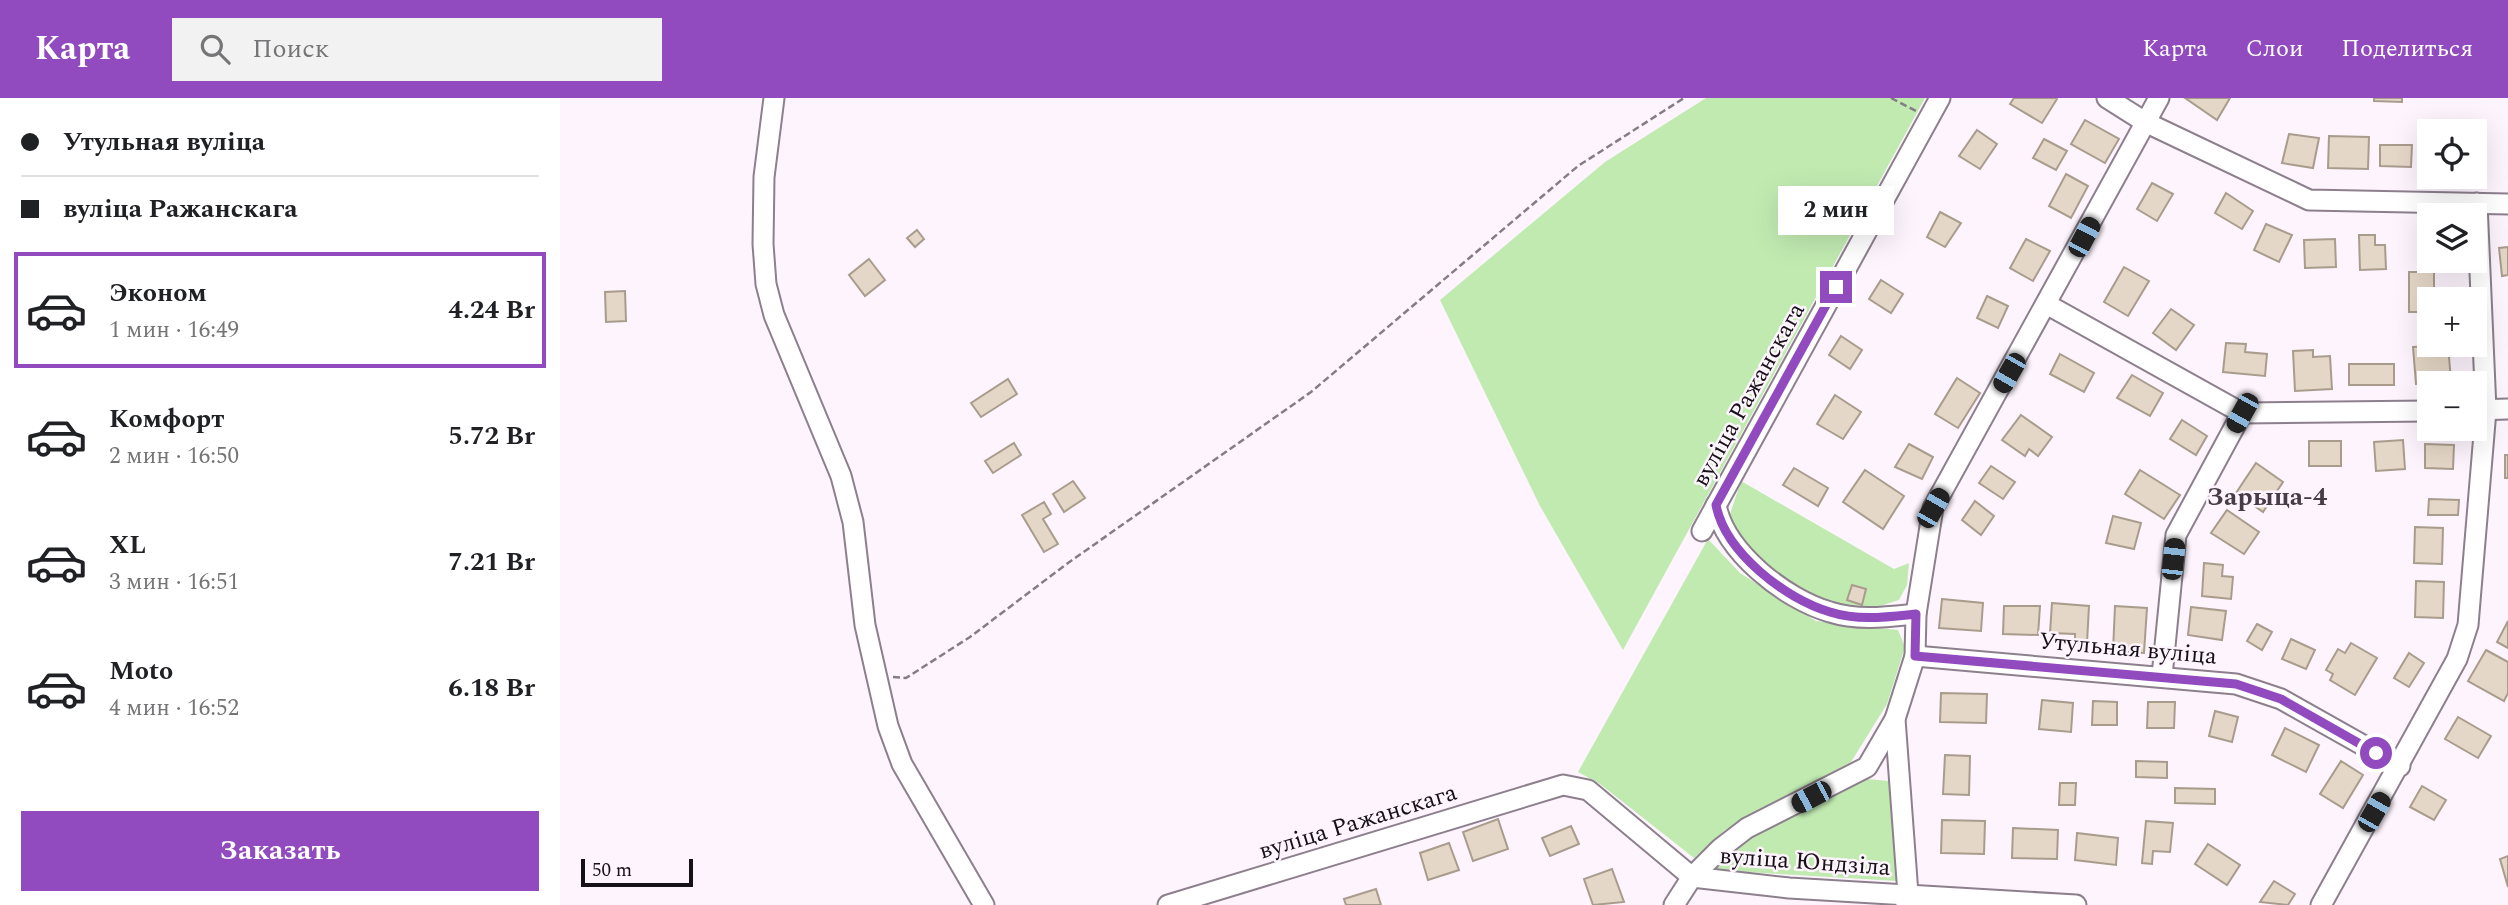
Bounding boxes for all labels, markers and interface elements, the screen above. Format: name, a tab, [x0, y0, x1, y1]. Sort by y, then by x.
search box	[172, 18, 662, 81]
text: Карта	[35, 24, 130, 74]
text: Поиск	[252, 29, 329, 69]
icon: search	[196, 30, 234, 68]
text: Карта	[2142, 31, 2208, 67]
text: Слои	[2246, 31, 2303, 67]
text: Поделиться	[2341, 31, 2473, 67]
map controls	[2417, 119, 2487, 441]
button: locate	[2417, 119, 2487, 189]
text: Утульная вуліца	[63, 122, 265, 162]
callout: 2 мин	[1778, 186, 1894, 234]
text: вуліца Ражанскага	[63, 189, 298, 229]
text: 2 мин	[1804, 193, 1868, 228]
button: layers	[2417, 203, 2487, 273]
car	[2065, 214, 2104, 260]
route end	[1820, 271, 1852, 303]
text: Эконом	[109, 273, 207, 313]
icon: car	[25, 279, 88, 342]
button: +	[2417, 287, 2487, 357]
text: 4.24 Br	[448, 290, 535, 330]
street label: вуліца Ражанскага	[1683, 296, 1815, 494]
text: 1 мин · 16:49	[109, 313, 239, 348]
car	[1990, 350, 2029, 396]
button: −	[2417, 371, 2487, 441]
car	[2223, 390, 2262, 436]
text: Комфорт	[109, 399, 224, 439]
icon: car	[25, 405, 88, 468]
text: 5.72 Br	[448, 416, 535, 456]
text: 2 мин · 16:50	[109, 439, 239, 474]
district label: Зарыца-4	[2207, 477, 2328, 517]
car	[1914, 485, 1953, 531]
text: XL	[109, 525, 146, 565]
icon: car	[25, 531, 88, 594]
car	[2161, 537, 2186, 581]
text: 7.21 Br	[448, 542, 535, 582]
text: 3 мин · 16:51	[109, 565, 239, 600]
street label: Утульная вуліца	[2038, 623, 2219, 675]
text: Moto	[109, 651, 173, 691]
icon: car	[25, 657, 88, 720]
text: 6.18 Br	[448, 668, 535, 708]
text: 4 мин · 16:52	[109, 691, 239, 726]
route start	[2360, 737, 2392, 769]
street label: вуліца Ражанскага	[1254, 775, 1462, 869]
car	[1788, 778, 1835, 816]
car	[2355, 789, 2394, 835]
button: Заказать	[21, 811, 539, 891]
street label: вуліца Юндзіла	[1718, 838, 1892, 886]
scale bar	[581, 856, 693, 888]
text: 50 m	[592, 856, 632, 885]

